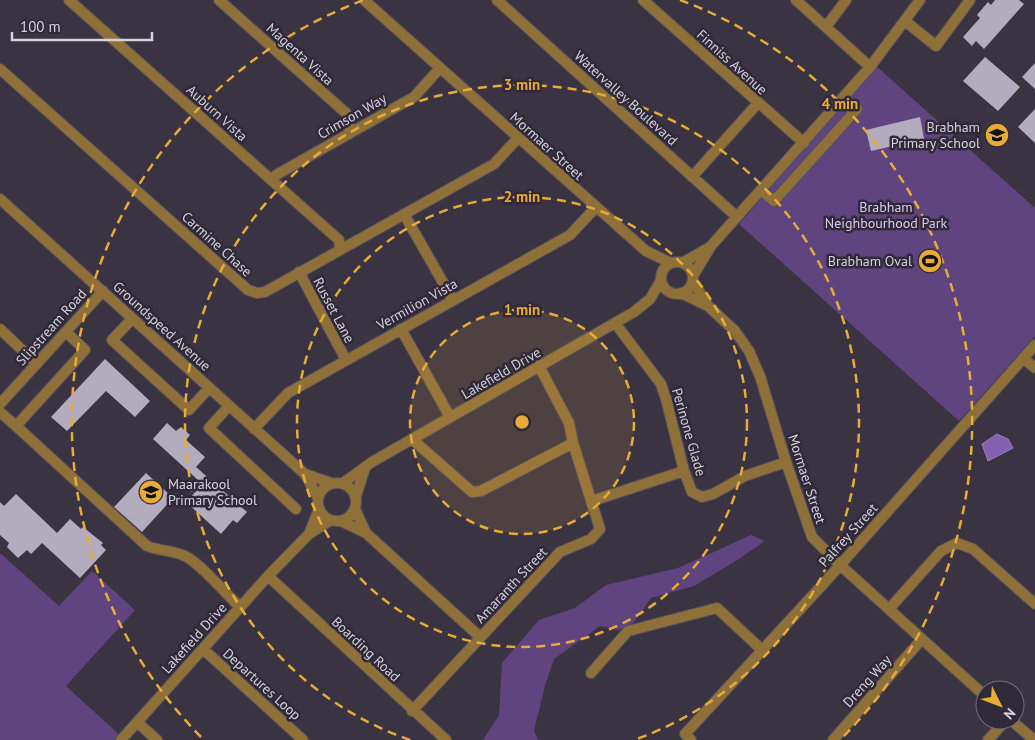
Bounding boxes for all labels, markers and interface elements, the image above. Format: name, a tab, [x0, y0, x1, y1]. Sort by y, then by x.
scale bar	[12, 10, 152, 42]
text: 100 m	[20, 17, 61, 36]
street label: Magenta Vista	[263, 19, 337, 89]
street label: Finniss Avenue	[693, 26, 771, 98]
street label: Watervalley Boulevard	[571, 47, 681, 149]
text: 3 min	[504, 75, 540, 94]
street label: Auburn Vista	[183, 81, 251, 145]
street label: Crimson Way	[314, 89, 390, 143]
text: 4 min	[822, 94, 858, 113]
street label: Mormaer Street	[506, 108, 588, 184]
place label: Brabham Primary School	[891, 118, 980, 152]
school or university icon: Brabham Primary School	[984, 122, 1010, 148]
text: 2 min	[504, 187, 540, 206]
park label: Brabham Neighbourhood Park	[825, 198, 948, 232]
street label: Carmine Chase	[178, 208, 256, 280]
sports icon: Brabham Oval	[917, 248, 943, 274]
place label: Brabham Oval	[828, 252, 912, 270]
street label: Russet Lane	[309, 274, 359, 346]
street label: Vermilion Vista	[373, 274, 461, 334]
street label: Groundspeed Avenue	[109, 277, 215, 375]
street label: Slipstream Road	[12, 285, 90, 369]
text: 1 min	[504, 300, 540, 319]
street label: Lakefield Drive	[458, 343, 544, 403]
street label: Perinone Glade	[668, 386, 710, 478]
centre of rings	[513, 413, 531, 431]
street label: Mormaer Street	[784, 432, 830, 526]
place label: Maarakool Primary School	[168, 475, 257, 509]
school or university icon: Maarakool Primary School	[138, 479, 164, 505]
street label: Palfrey Street	[815, 499, 882, 571]
street label: Amaranth Street	[471, 543, 551, 627]
street label: Lakefield Drive	[158, 599, 230, 677]
street label: Boarding Road	[328, 613, 404, 685]
street label: Departures Loop	[219, 644, 305, 724]
street label: Dreng Way	[839, 651, 895, 711]
north arrow	[975, 680, 1025, 730]
text: N	[1000, 704, 1019, 723]

